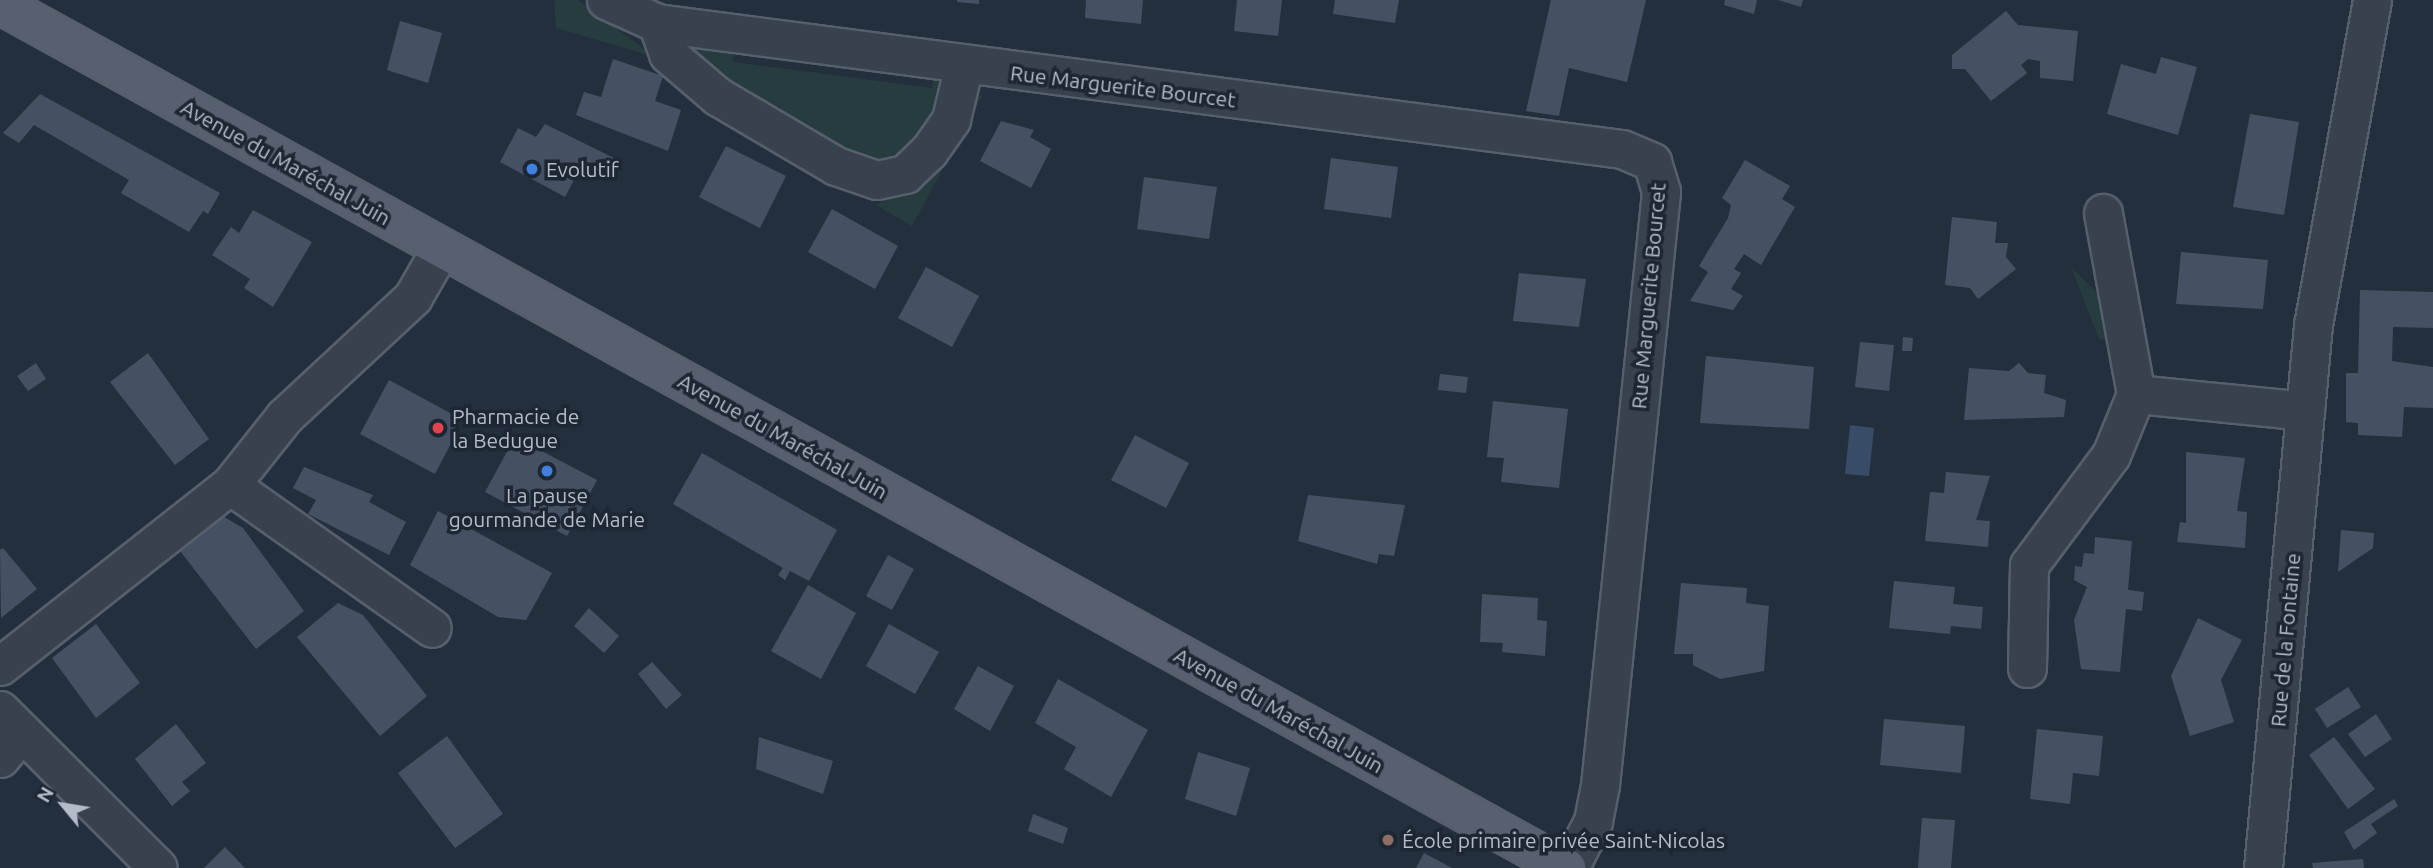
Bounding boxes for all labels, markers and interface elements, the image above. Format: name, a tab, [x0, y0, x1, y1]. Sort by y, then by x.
street label: Rue Marguerite Bourcet	[1009, 60, 1237, 112]
street label: Avenue du Maréchal Juin	[177, 94, 395, 230]
place label: Evolutif	[546, 156, 619, 182]
marker: Evolutif	[524, 161, 540, 177]
street label: Rue Marguerite Bourcet	[1626, 182, 1670, 410]
street label: Avenue du Maréchal Juin	[674, 368, 892, 504]
place label: Pharmacie de la Bedugue	[452, 403, 579, 453]
marker: Pharmacie de la Bedugue	[430, 420, 446, 436]
marker: La pause gourmande de Marie	[539, 463, 555, 479]
place label: La pause gourmande de Marie	[449, 482, 645, 532]
street label: Rue de la Fontaine	[2265, 552, 2305, 728]
street label: Avenue du Maréchal Juin	[1170, 642, 1388, 778]
north arrow	[28, 770, 98, 840]
text: N	[32, 783, 58, 806]
place label: École primaire privée Saint-Nicolas	[1402, 827, 1725, 853]
marker: École primaire privée Saint-Nicolas	[1380, 832, 1396, 848]

